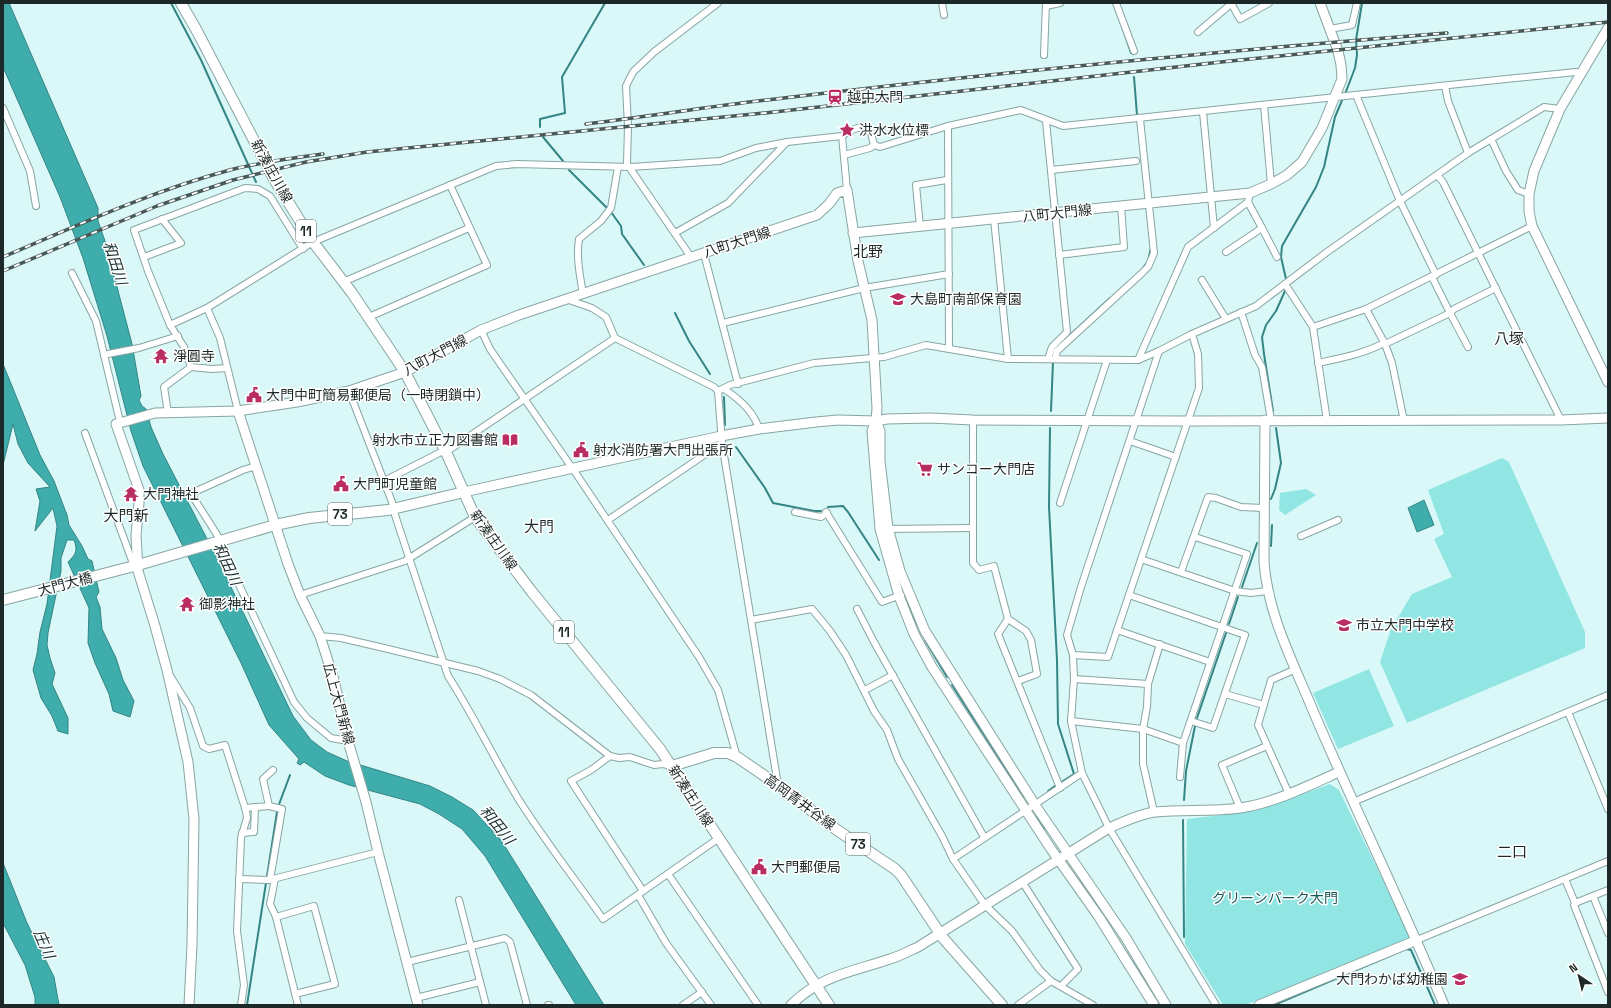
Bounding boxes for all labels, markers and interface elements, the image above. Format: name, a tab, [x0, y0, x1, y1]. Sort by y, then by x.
station icon: 越中大門	[826, 88, 844, 106]
place label: 越中大門	[847, 88, 903, 106]
place icon: 洪水水位標	[838, 121, 856, 139]
place label: 洪水水位標	[859, 121, 929, 139]
street label: 新湊庄川線	[247, 136, 297, 206]
street label: 八町大門線	[1021, 200, 1093, 226]
road number: 11	[296, 220, 316, 242]
street label: 八町大門線	[701, 223, 773, 261]
water label: 和田川	[99, 239, 132, 289]
district label: 北野	[853, 242, 883, 261]
school or university icon: 大島町南部保育園	[889, 290, 907, 308]
place label: 大島町南部保育園	[910, 290, 1022, 308]
district label: 八塚	[1494, 329, 1524, 348]
street label: 八町大門線	[400, 331, 470, 379]
temple icon: 淨圓寺	[152, 347, 170, 365]
place label: 淨圓寺	[173, 347, 215, 365]
public building icon: 大門中町簡易郵便局（一時閉鎖中）	[245, 386, 263, 404]
place label: 大門中町簡易郵便局（一時閉鎖中）	[266, 386, 490, 404]
place label: 射水市立正力図書館	[372, 431, 498, 449]
library icon: 射水市立正力図書館	[501, 431, 519, 449]
public building icon: 射水消防署大門出張所	[572, 441, 590, 459]
place label: 射水消防署大門出張所	[593, 441, 733, 459]
supermarket icon: サンコー大門店	[916, 460, 934, 478]
place label: サンコー大門店	[937, 460, 1035, 478]
public building icon: 大門町児童館	[332, 475, 350, 493]
place label: 大門町児童館	[353, 475, 437, 493]
temple icon: 大門神社	[122, 485, 140, 503]
place label: 大門神社	[143, 485, 199, 503]
road number: 73	[328, 503, 352, 525]
district label: 大門新	[103, 506, 149, 525]
street label: 新湊庄川線	[467, 506, 521, 574]
district label: 大門	[524, 517, 554, 536]
water label: 和田川	[209, 539, 246, 590]
street label: 大門大橋	[36, 568, 94, 600]
temple icon: 御影神社	[178, 595, 196, 613]
place label: 御影神社	[199, 595, 255, 613]
school or university icon: 市立大門中学校	[1335, 616, 1353, 634]
place label: 市立大門中学校	[1356, 616, 1454, 634]
road number: 11	[554, 621, 574, 643]
street label: 広上大門新線	[319, 661, 359, 747]
street label: 新湊庄川線	[664, 762, 718, 830]
street label: 高岡青井谷線	[761, 770, 839, 834]
water label: 和田川	[476, 801, 520, 850]
road number: 73	[846, 833, 870, 855]
district label: 二口	[1497, 842, 1527, 861]
public building icon: 大門郵便局	[750, 858, 768, 876]
place label: 大門郵便局	[771, 858, 841, 876]
park label: グリーンパーク大門	[1212, 889, 1338, 907]
water label: 庄川	[30, 926, 60, 963]
north arrow	[1559, 956, 1599, 996]
text: N	[1566, 960, 1580, 976]
place label: 大門わかば幼稚園	[1336, 970, 1448, 988]
school or university icon: 大門わかば幼稚園	[1451, 970, 1469, 988]

